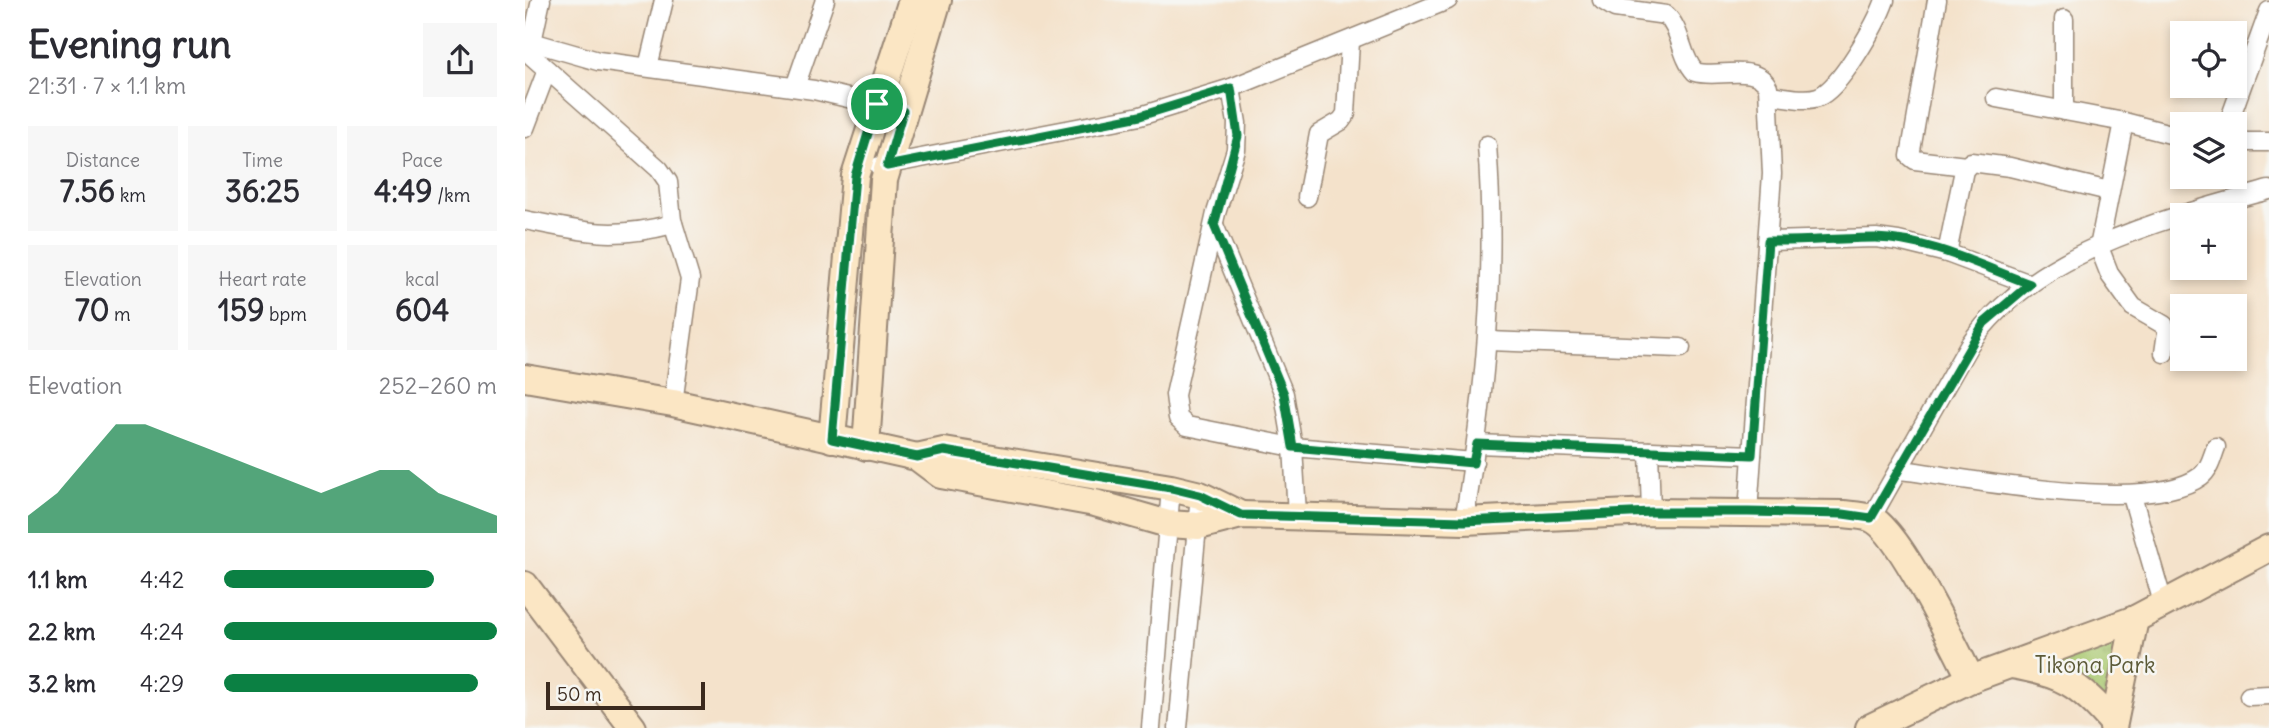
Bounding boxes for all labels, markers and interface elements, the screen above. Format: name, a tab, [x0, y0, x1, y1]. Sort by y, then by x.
text: Evening run	[28, 21, 231, 68]
map controls	[2170, 21, 2247, 371]
button: locate	[2170, 21, 2247, 98]
button: share	[423, 23, 497, 97]
text: 21:31 · 7 × 1.1 km	[28, 71, 186, 100]
pin	[847, 74, 907, 134]
icon: arrive	[858, 85, 896, 123]
button: layers	[2170, 112, 2247, 189]
text: Distance	[66, 148, 140, 172]
text: Time	[242, 148, 283, 172]
text: Pace	[402, 148, 443, 172]
text: 7.56	[60, 172, 115, 210]
text: 36:25	[225, 172, 300, 210]
text: 4:49	[374, 172, 433, 210]
text: km	[115, 183, 146, 207]
text: /km	[433, 183, 470, 207]
button: +	[2170, 203, 2247, 280]
text: Elevation	[64, 267, 142, 291]
text: Heart rate	[218, 267, 307, 291]
text: kcal	[405, 267, 439, 291]
text: 70	[75, 291, 109, 329]
text: 159	[218, 291, 264, 329]
text: 604	[395, 291, 449, 329]
button: −	[2170, 294, 2247, 371]
text: m	[109, 302, 131, 326]
text: bpm	[264, 302, 307, 326]
text: Elevation	[28, 371, 122, 400]
text: 252–260 m	[379, 371, 497, 400]
text: 1.1 km	[28, 565, 87, 594]
text: 4:42	[140, 565, 184, 594]
text: 2.2 km	[28, 617, 95, 646]
text: 4:24	[140, 617, 184, 646]
park label: Tikona Park	[2034, 650, 2156, 679]
text: 3.2 km	[28, 669, 96, 698]
text: 4:29	[140, 669, 184, 698]
scale bar	[546, 679, 705, 711]
text: 50 m	[557, 682, 602, 706]

